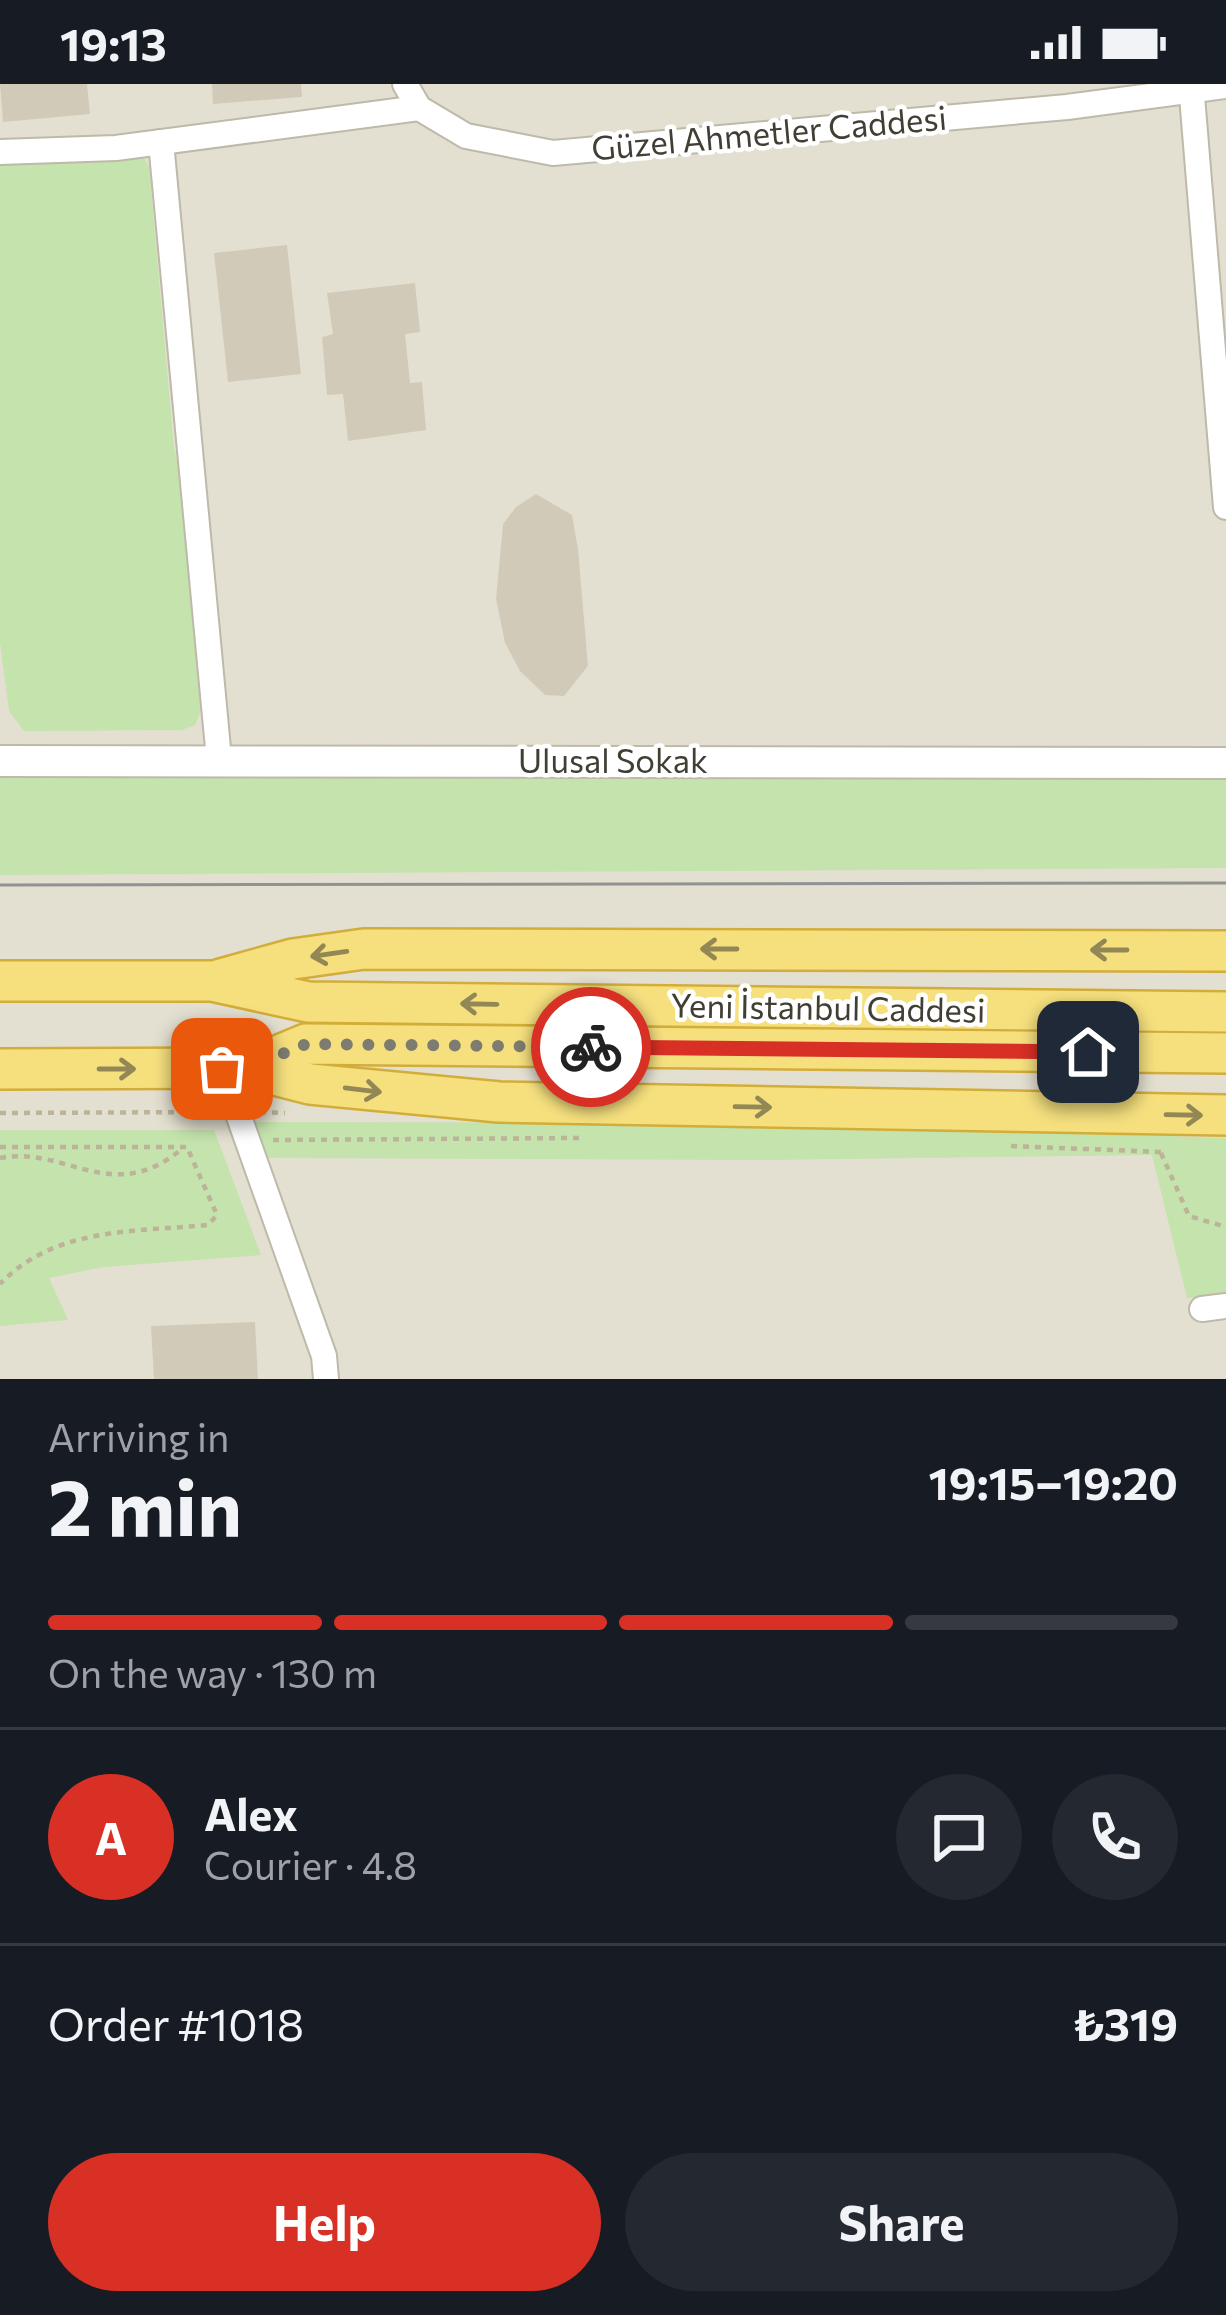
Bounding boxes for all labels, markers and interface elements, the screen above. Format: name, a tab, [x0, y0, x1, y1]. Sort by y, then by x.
text: 19:13	[60, 15, 167, 70]
street label: Güzel Ahmetler Caddesi	[590, 96, 948, 167]
street label: Ulusal Sokak	[518, 739, 708, 780]
one-way arrow	[700, 938, 739, 960]
one-way arrow	[1090, 939, 1129, 962]
one-way arrow	[311, 943, 350, 966]
street label: Yeni İstanbul Caddesi	[670, 983, 986, 1030]
courier	[531, 987, 651, 1107]
one-way arrow	[460, 993, 499, 1015]
pin	[1037, 1001, 1139, 1103]
icon: bike	[558, 1014, 624, 1080]
pin	[171, 1018, 273, 1120]
icon: home	[1055, 1019, 1121, 1085]
icon: bag	[189, 1036, 255, 1102]
one-way arrow	[97, 1058, 136, 1080]
one-way arrow	[343, 1080, 382, 1102]
one-way arrow	[732, 1095, 771, 1118]
one-way arrow	[1164, 1104, 1203, 1126]
text: Arriving in	[48, 1412, 229, 1460]
text: 19:15–19:20	[929, 1454, 1178, 1509]
text: 2 min	[48, 1457, 242, 1552]
text: On the way · 130 m	[48, 1648, 377, 1696]
button: chat	[896, 1774, 1022, 1900]
button: phone	[1052, 1774, 1178, 1900]
text: Alex	[204, 1785, 298, 1840]
text: A	[95, 1809, 127, 1864]
text: Courier · 4.8	[204, 1840, 417, 1888]
text: Order #1018	[48, 1995, 304, 2050]
text: ₺319	[1072, 1995, 1178, 2050]
button: Help	[48, 2153, 601, 2291]
button: Share	[625, 2153, 1178, 2291]

